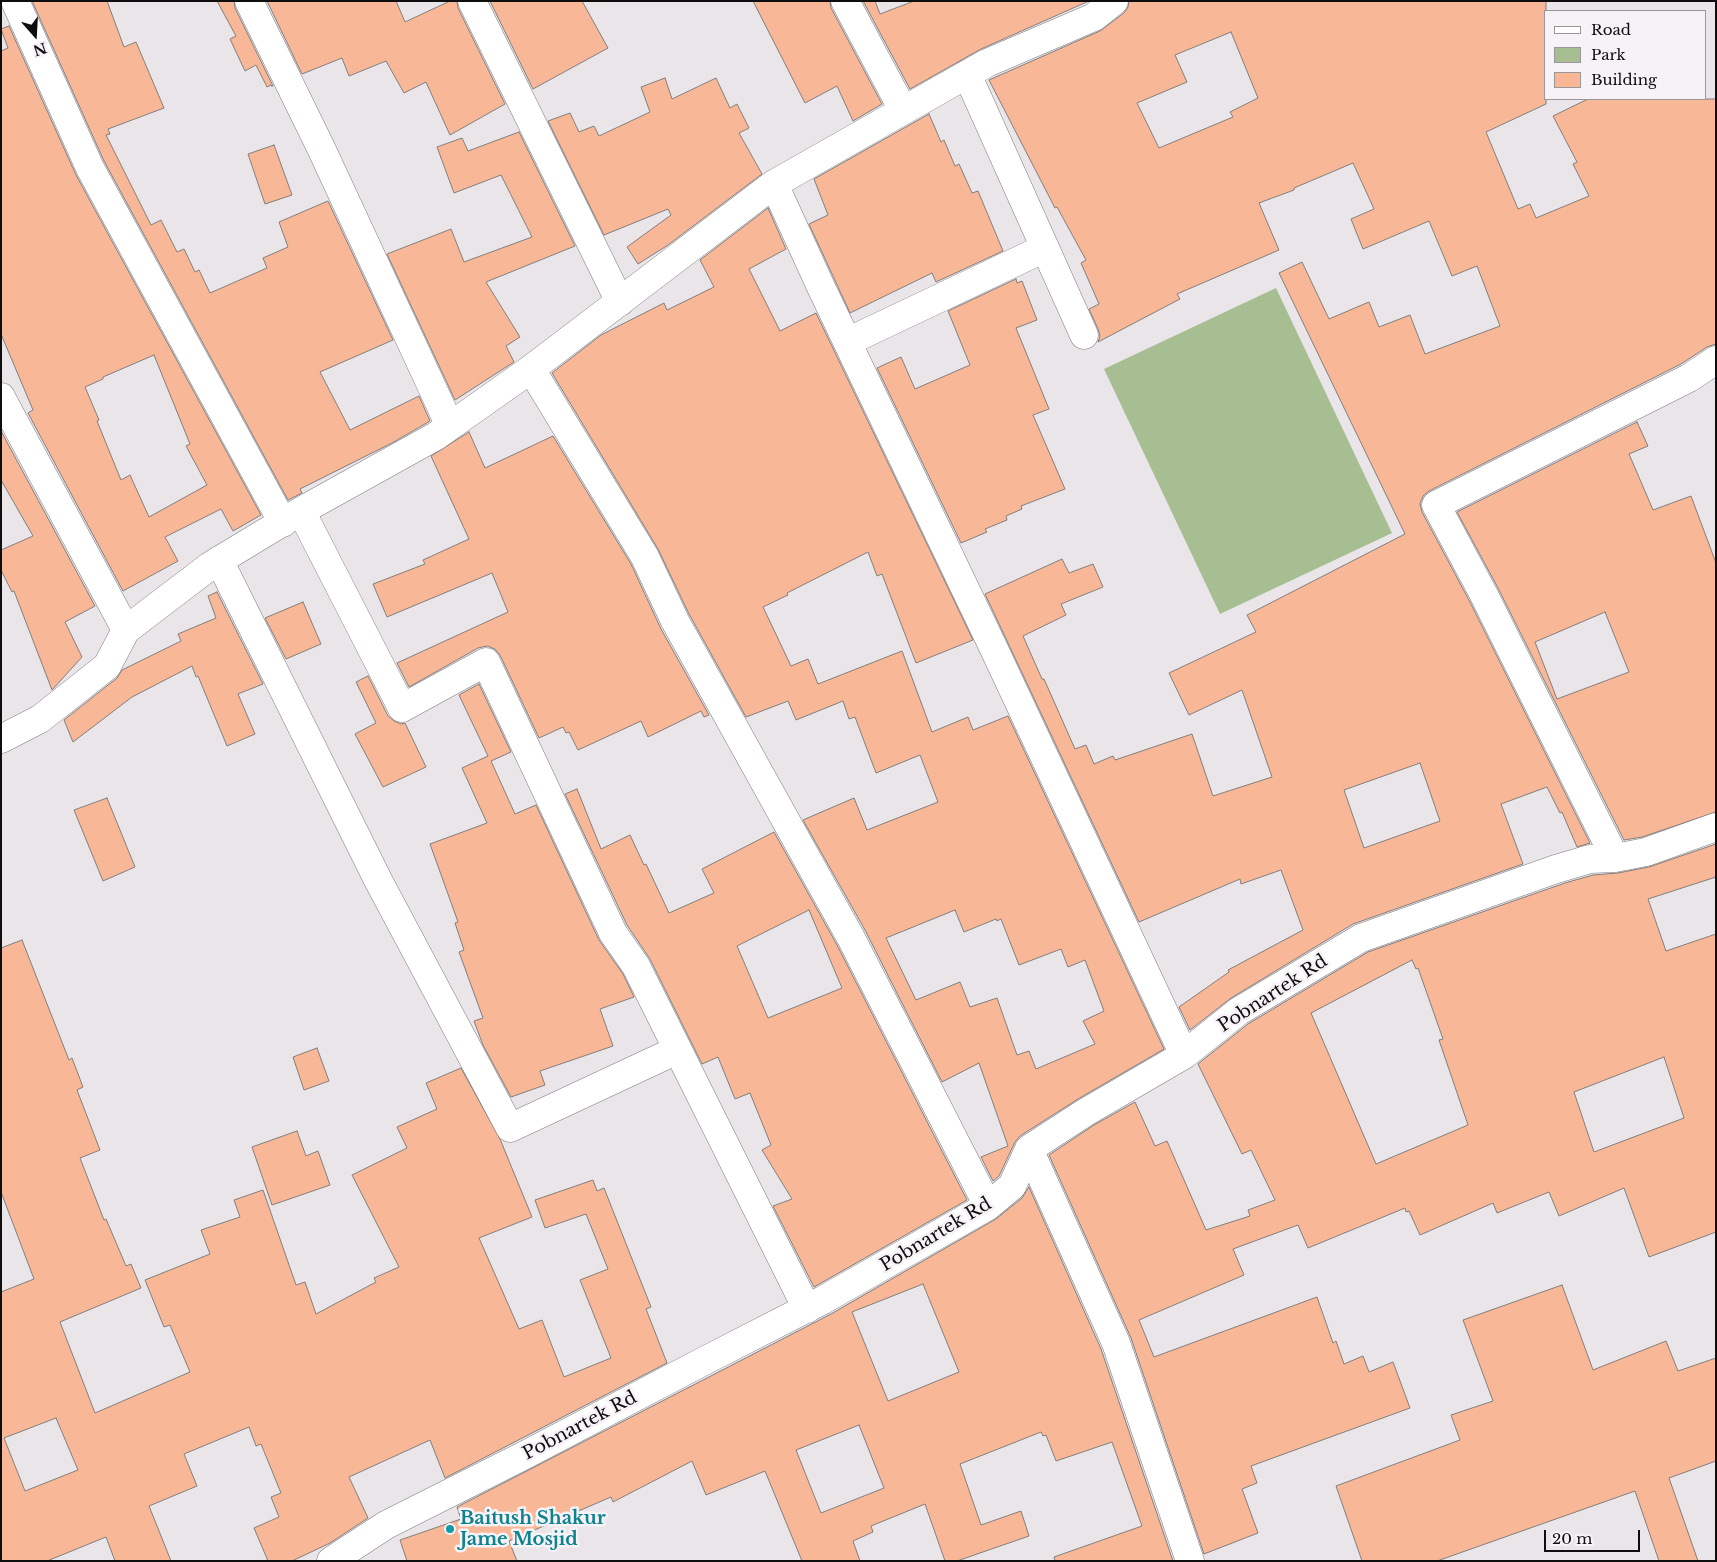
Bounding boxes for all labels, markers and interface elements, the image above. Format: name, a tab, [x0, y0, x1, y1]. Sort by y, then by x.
north arrow	[10, 10, 60, 60]
legend	[1544, 10, 1707, 100]
text: Road	[1591, 20, 1631, 39]
text: N	[31, 39, 49, 60]
text: Park	[1591, 45, 1626, 64]
text: Building	[1591, 70, 1657, 89]
street label: Pobnartek Rd	[1214, 951, 1332, 1037]
street label: Pobnartek Rd	[876, 1193, 996, 1277]
street label: Pobnartek Rd	[519, 1387, 641, 1465]
place label: Baitush Shakur Jame Mosjid	[460, 1508, 606, 1550]
scale bar	[1547, 1520, 1643, 1552]
marker: Baitush Shakur Jame Mosjid	[444, 1523, 456, 1535]
text: 20 m	[1552, 1529, 1592, 1548]

